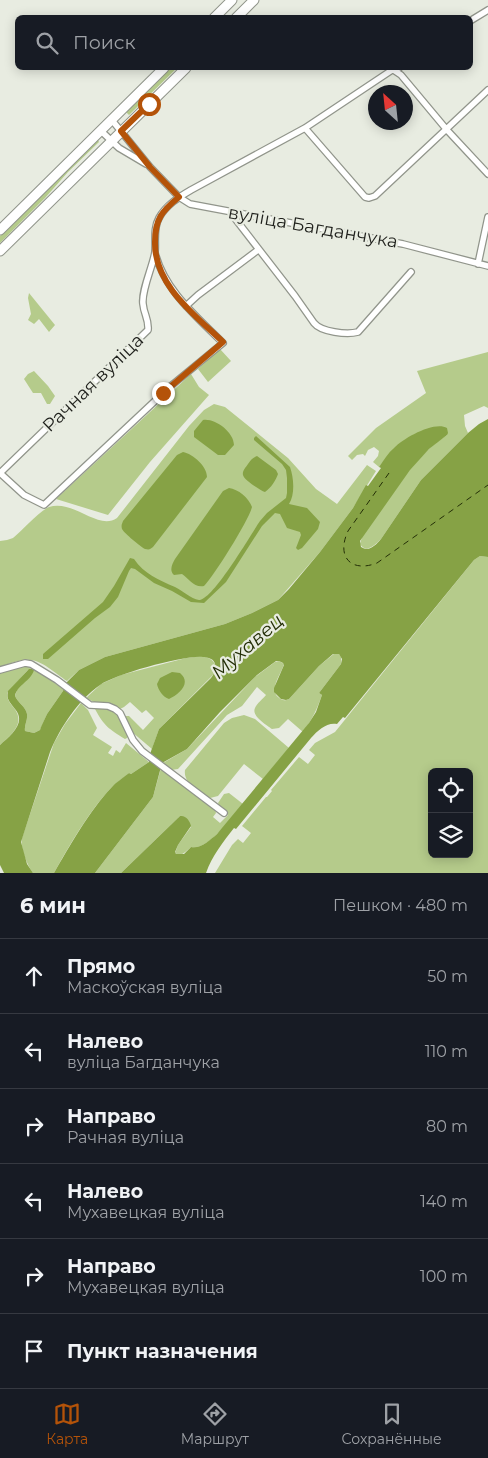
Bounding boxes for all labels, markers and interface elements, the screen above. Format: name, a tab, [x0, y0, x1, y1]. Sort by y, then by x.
search box	[15, 15, 473, 70]
icon: search	[33, 29, 61, 57]
text: Поиск	[73, 31, 136, 54]
north arrow	[368, 85, 413, 130]
route start	[138, 93, 161, 116]
street label: вуліца Багданчука	[226, 201, 400, 253]
street label: Рачная вуліца	[38, 329, 148, 437]
route end	[152, 382, 175, 405]
water label: Мухавец	[207, 609, 288, 684]
map controls	[428, 768, 473, 858]
button: locate	[428, 768, 473, 813]
button: layers	[428, 813, 473, 858]
text: 6 мин	[20, 893, 86, 918]
text: Пешком · 480 m	[333, 896, 468, 915]
text: Прямо	[67, 955, 135, 978]
icon: ahead	[20, 962, 48, 990]
text: 50 m	[427, 967, 468, 986]
text: Маскоўская вуліца	[67, 978, 223, 997]
text: Налево	[67, 1030, 143, 1053]
icon: left	[20, 1037, 48, 1065]
text: 110 m	[425, 1042, 468, 1061]
text: вуліца Багданчука	[67, 1053, 220, 1072]
text: Направо	[67, 1105, 156, 1128]
icon: right	[20, 1112, 48, 1140]
text: 80 m	[426, 1117, 468, 1136]
text: Рачная вуліца	[67, 1128, 184, 1147]
text: Налево	[67, 1180, 143, 1203]
icon: left	[20, 1187, 48, 1215]
text: 140 m	[420, 1192, 468, 1211]
text: Мухавецкая вуліца	[67, 1203, 225, 1222]
text: Направо	[67, 1255, 156, 1278]
icon: right	[20, 1262, 48, 1290]
text: 100 m	[420, 1267, 468, 1286]
text: Мухавецкая вуліца	[67, 1278, 225, 1297]
icon: arrive	[20, 1337, 48, 1365]
text: Пункт назначения	[67, 1340, 258, 1363]
tab: Карта	[46, 1400, 88, 1448]
tab: Маршрут	[181, 1400, 249, 1448]
tab: Сохранённые	[342, 1400, 442, 1448]

